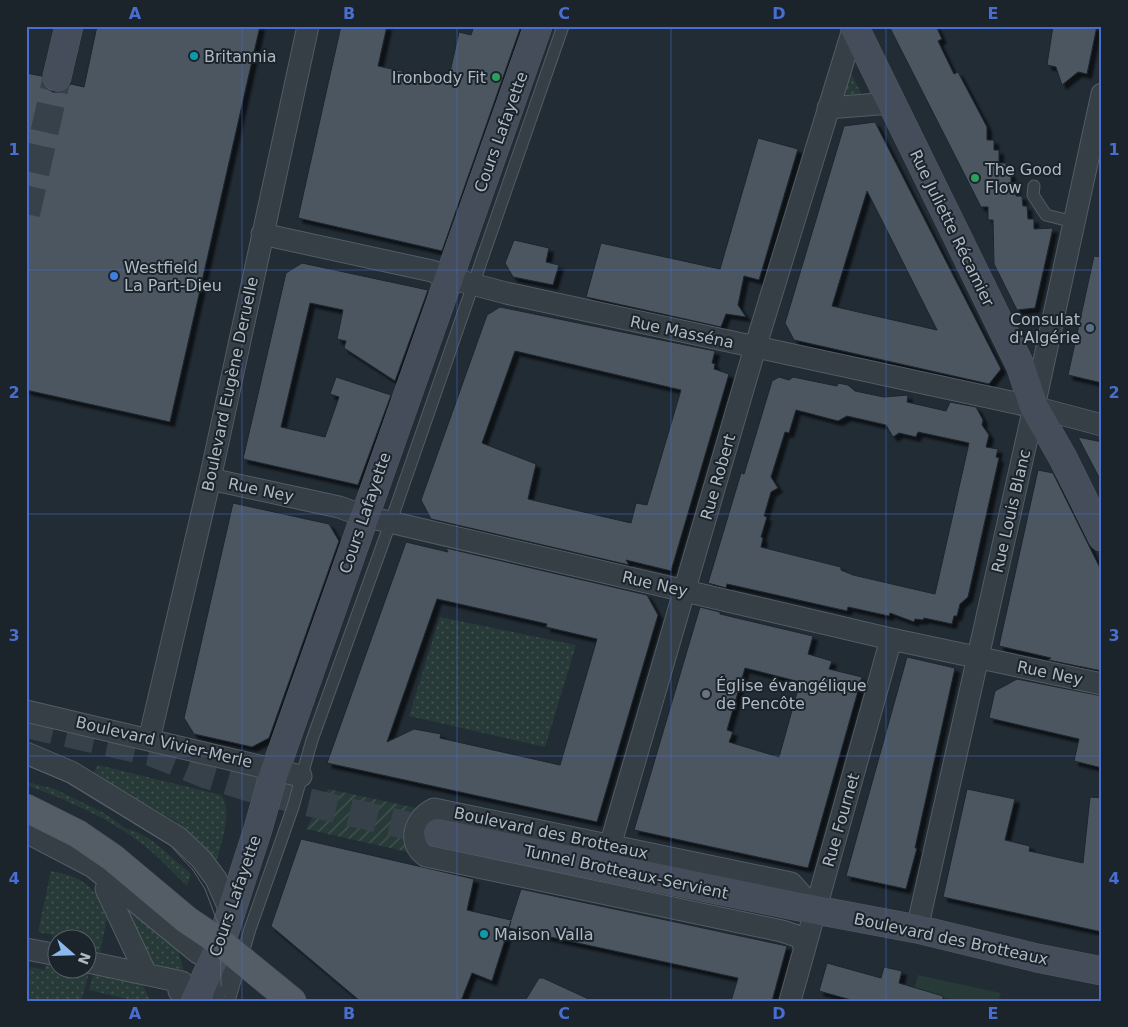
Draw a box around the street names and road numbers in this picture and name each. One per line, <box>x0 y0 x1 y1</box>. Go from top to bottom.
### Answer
street label: Cours Lafayette <box>470 69 532 195</box>
street label: Rue Juliette Récamier <box>906 147 998 310</box>
street label: Boulevard Eugène Deruelle <box>198 275 262 493</box>
street label: Rue Masséna <box>628 312 736 352</box>
street label: Rue Robert <box>697 432 739 522</box>
street label: Rue Louis Blanc <box>988 447 1034 575</box>
street label: Cours Lafayette <box>335 450 395 576</box>
street label: Rue Ney <box>226 474 296 506</box>
street label: Rue Ney <box>620 567 690 601</box>
street label: Rue Ney <box>1015 657 1085 689</box>
street label: Boulevard Vivier-Merle <box>74 712 254 772</box>
street label: Rue Fournet <box>819 771 863 869</box>
street label: Boulevard des Brotteaux <box>452 803 650 863</box>
street label: Cours Lafayette <box>205 833 265 959</box>
street label: Tunnel Brotteaux-Servient <box>521 841 730 903</box>
street label: Boulevard des Brotteaux <box>852 909 1050 969</box>

